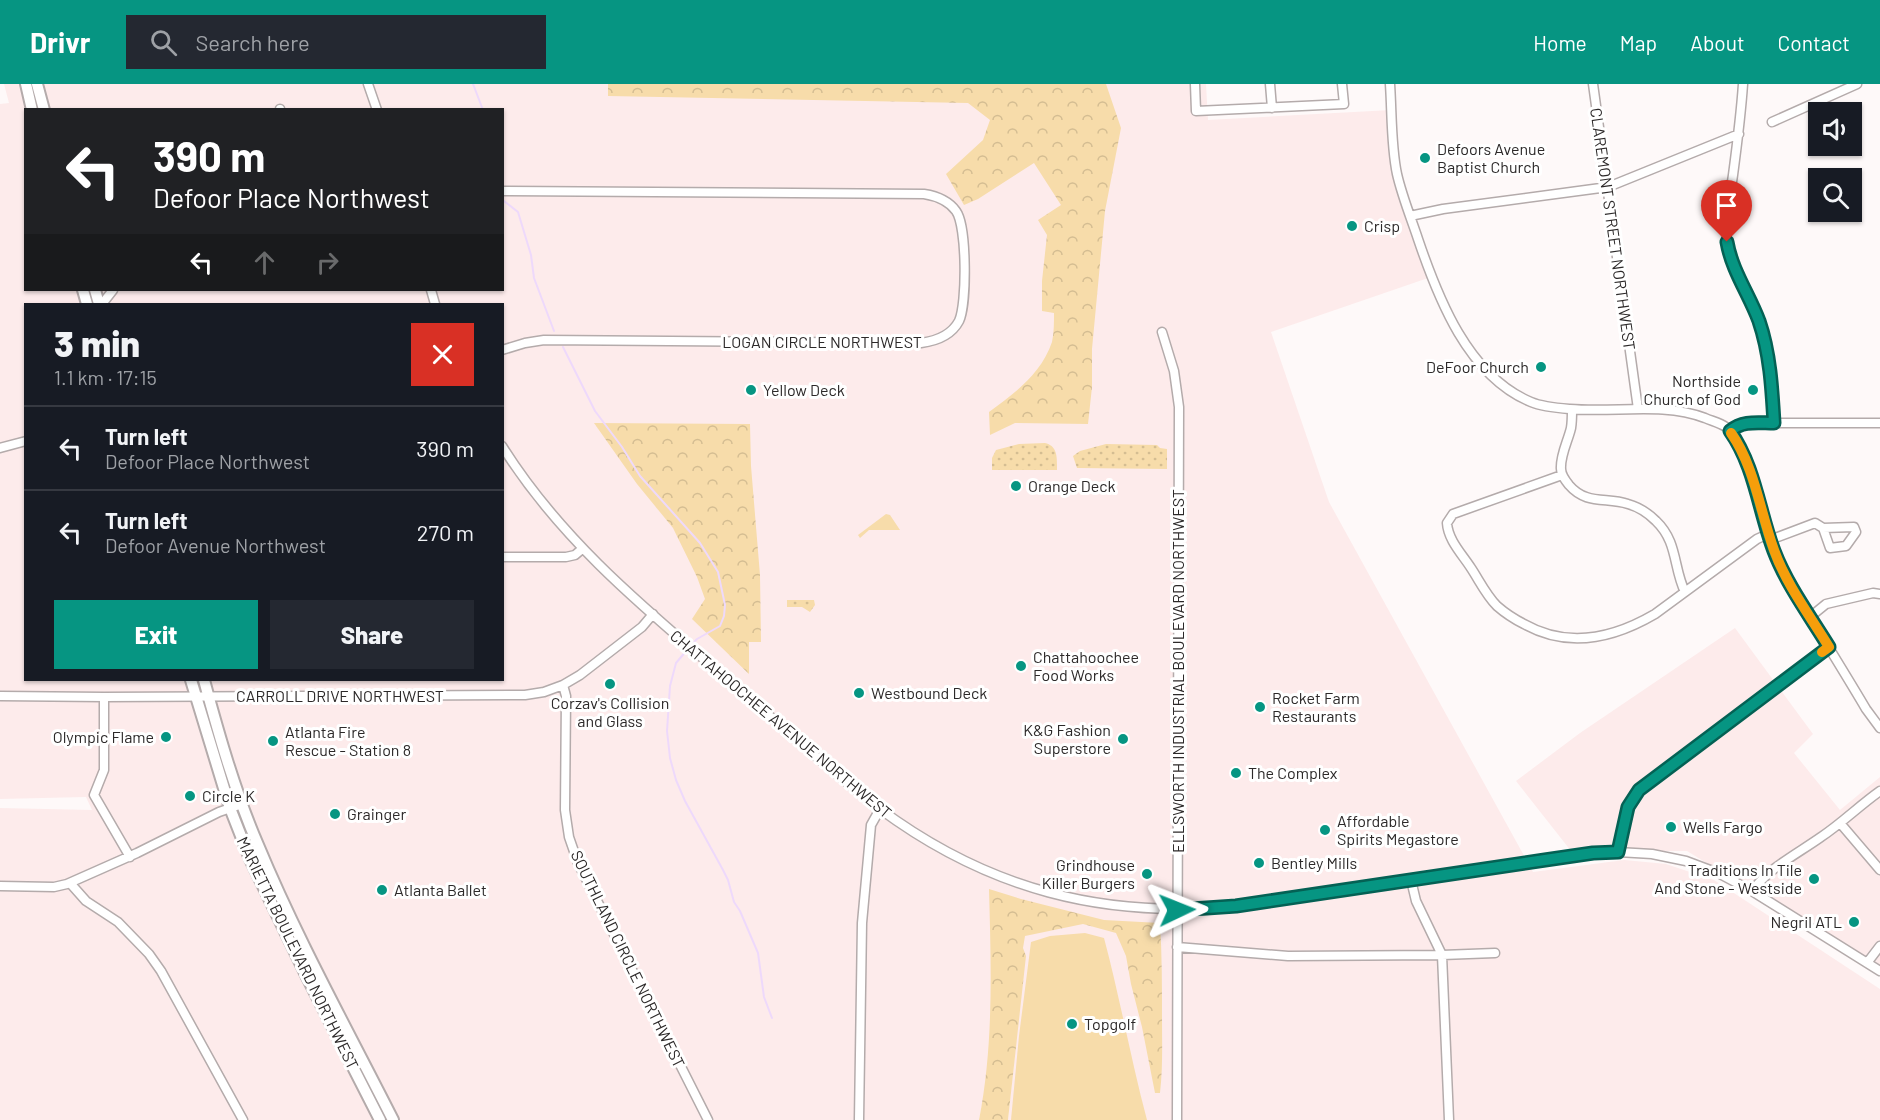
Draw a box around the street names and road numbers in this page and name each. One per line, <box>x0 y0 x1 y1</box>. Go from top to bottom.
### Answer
street label: CLAREMONT STREET NORTHWEST <box>1587 107 1640 351</box>
street label: LOGAN CIRCLE NORTHWEST <box>722 332 922 351</box>
street label: ELLSWORTH INDUSTRIAL BOULEVARD NORTHWEST <box>1168 489 1187 853</box>
street label: CHATTAHOOCHEE AVENUE NORTHWEST <box>667 625 896 822</box>
street label: CARROLL DRIVE NORTHWEST <box>236 686 444 705</box>
street label: MARIETTA BOULEVARD NORTHWEST <box>234 833 363 1072</box>
street label: SOUTHLAND CIRCLE NORTHWEST <box>567 847 689 1071</box>

